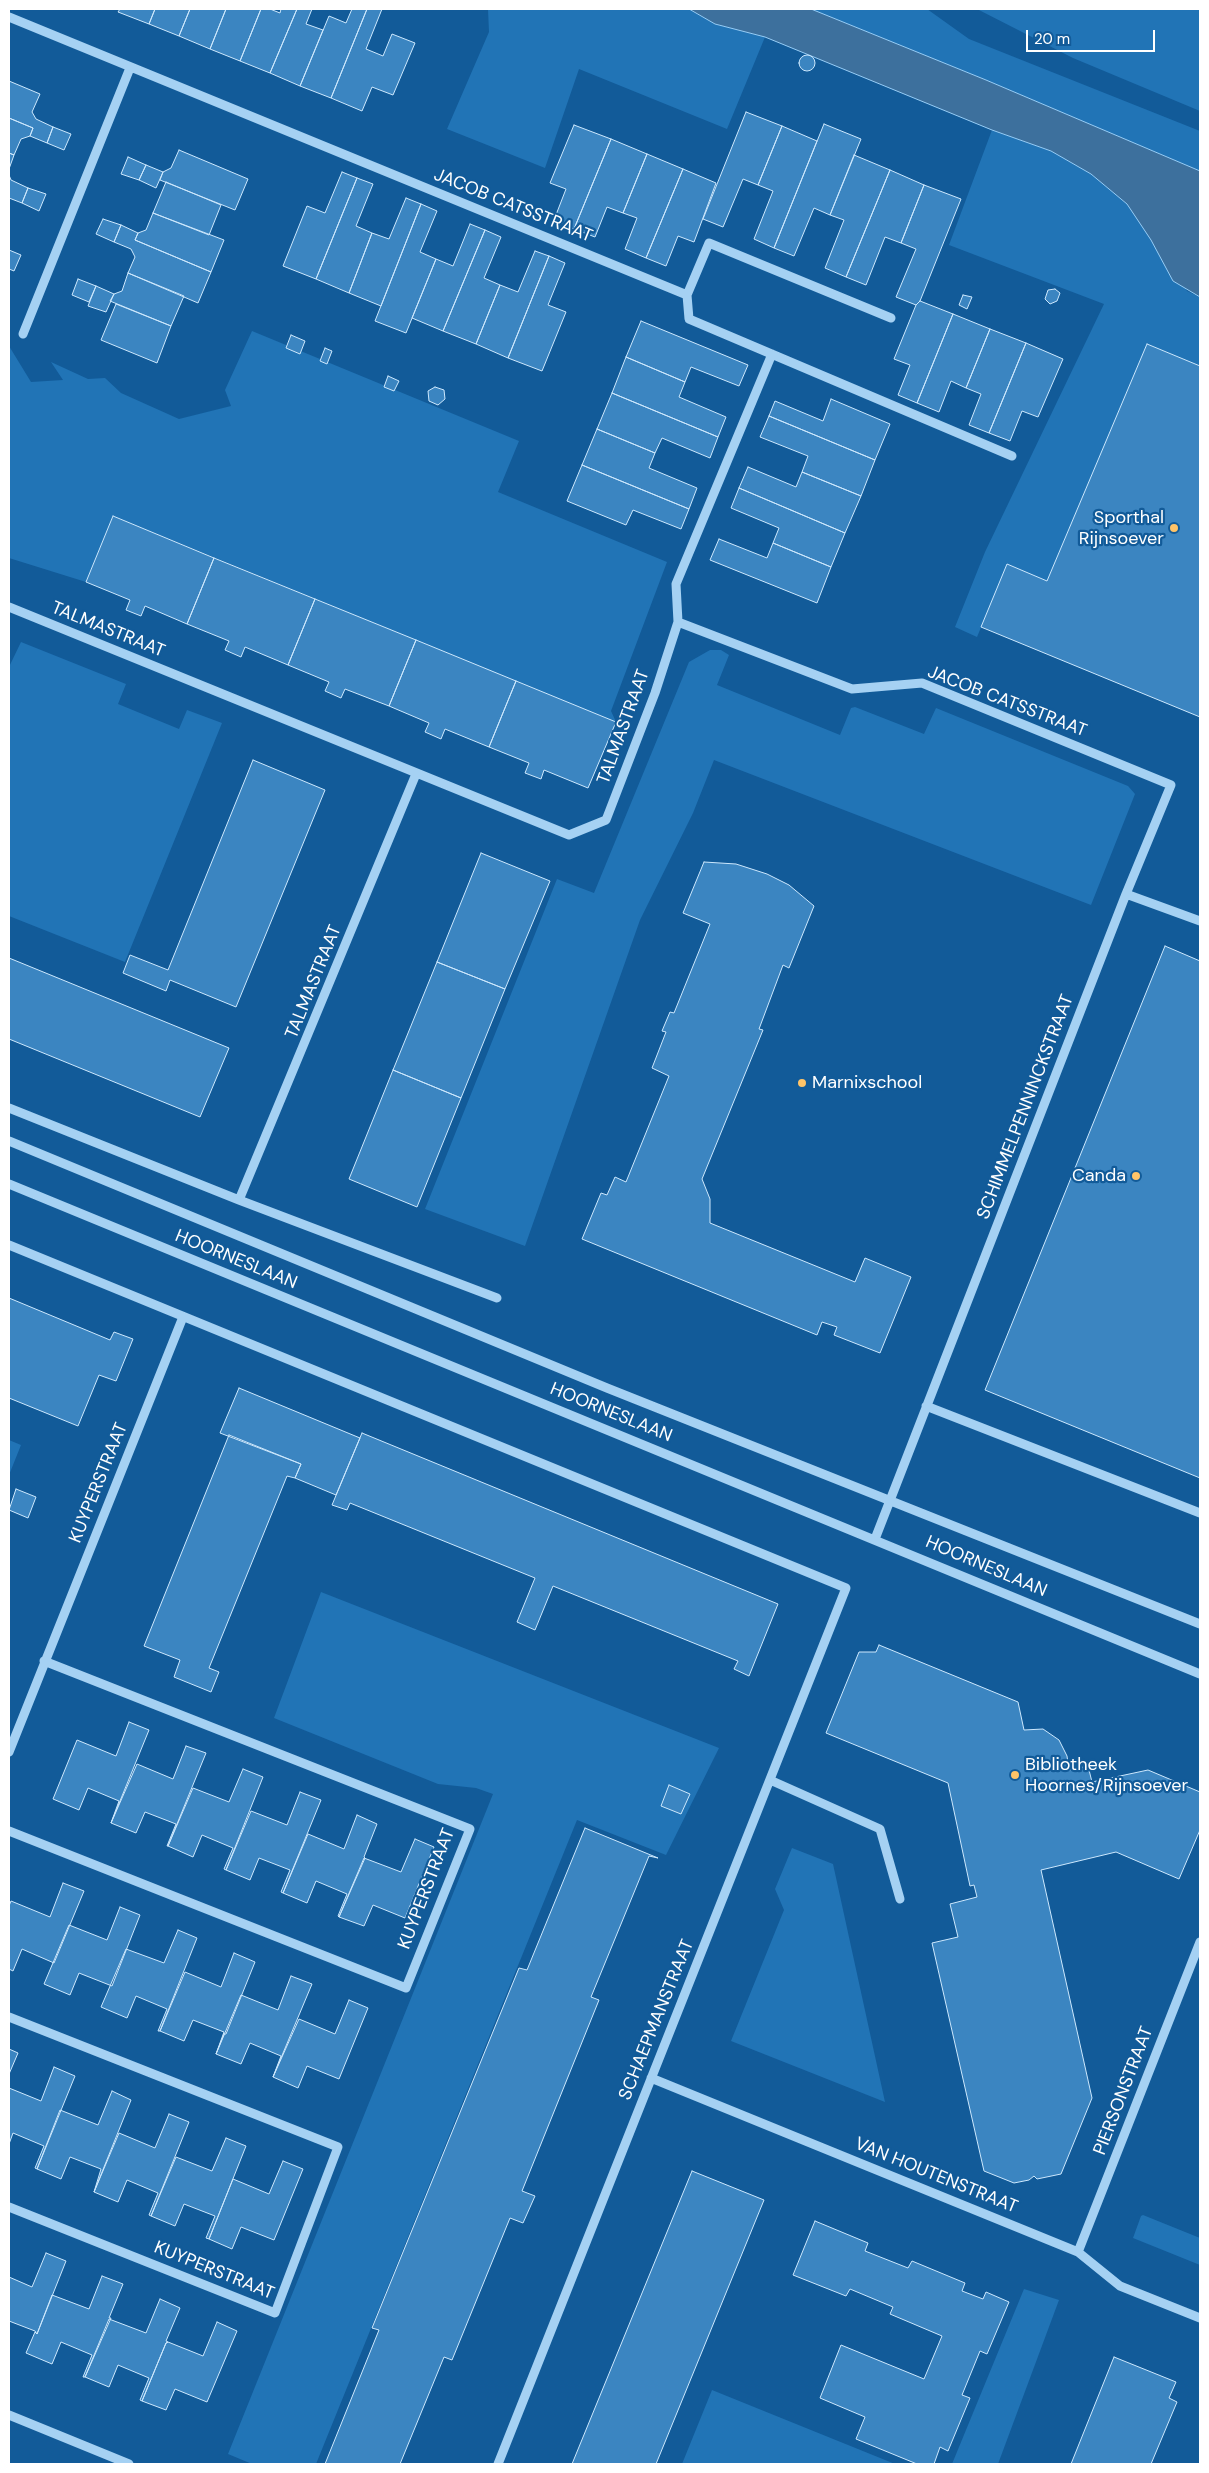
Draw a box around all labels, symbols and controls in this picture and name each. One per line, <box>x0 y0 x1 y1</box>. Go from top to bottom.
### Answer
scale bar <box>1029 20 1158 52</box>
text: 20 m <box>1034 29 1070 49</box>
street label: JACOB CATSSTRAAT <box>431 164 595 248</box>
place label: Sporthal Rijnsoever <box>1079 507 1164 550</box>
marker: Sporthal Rijnsoever <box>1168 522 1180 534</box>
street label: TALMASTRAAT <box>48 597 168 663</box>
street label: JACOB CATSSTRAAT <box>924 662 1090 742</box>
street label: TALMASTRAAT <box>593 667 655 787</box>
street label: TALMASTRAAT <box>281 922 347 1042</box>
street label: SCHIMMELPENNINCKSTRAAT <box>973 992 1079 1222</box>
place label: Marnixschool <box>812 1072 922 1094</box>
marker: Marnixschool <box>796 1077 808 1089</box>
place label: Canda <box>1072 1165 1126 1187</box>
marker: Canda <box>1130 1170 1142 1182</box>
street label: HOORNESLAAN <box>172 1226 300 1294</box>
street label: HOORNESLAAN <box>547 1379 675 1447</box>
street label: KUYPERSTRAAT <box>65 1420 133 1546</box>
street label: HOORNESLAAN <box>922 1532 1050 1602</box>
place label: Bibliotheek Hoornes/Rijnsoever <box>1025 1754 1188 1796</box>
marker: Bibliotheek Hoornes/Rijnsoever <box>1009 1769 1021 1781</box>
street label: KUYPERSTRAAT <box>394 1826 460 1952</box>
street label: SCHAEPMANSTRAAT <box>615 1937 699 2103</box>
street label: PIERSONSTRAAT <box>1090 2024 1158 2158</box>
street label: VAN HOUTENSTRAAT <box>851 2133 1021 2219</box>
street label: KUYPERSTRAAT <box>151 2237 277 2305</box>

